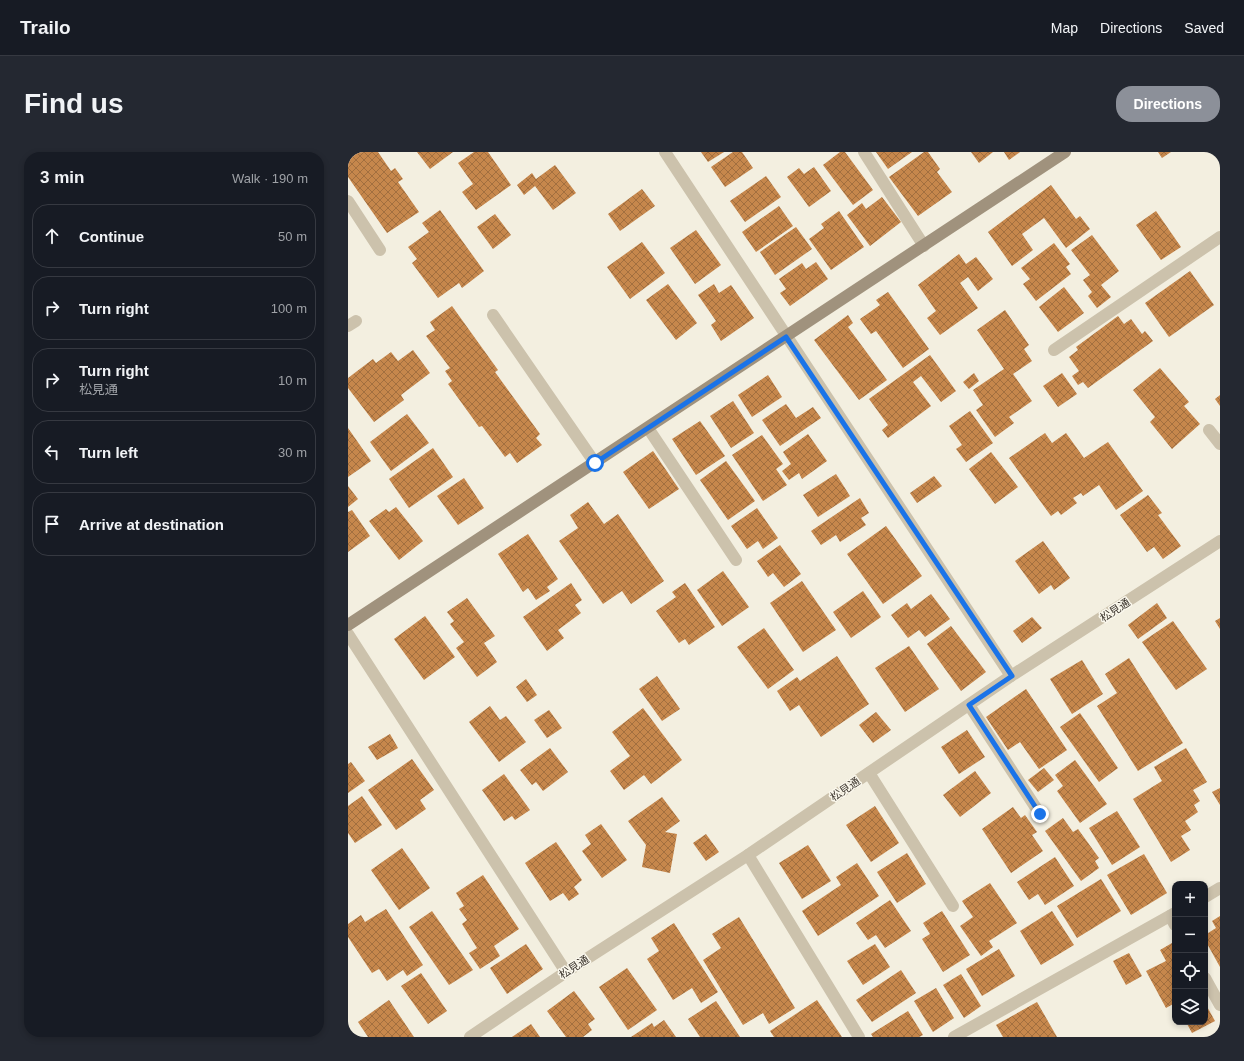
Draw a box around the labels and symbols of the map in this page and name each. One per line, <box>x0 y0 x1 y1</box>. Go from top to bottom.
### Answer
route start <box>586 454 604 472</box>
street label: 松見通 <box>1098 596 1132 624</box>
street label: 松見通 <box>828 775 862 803</box>
route end <box>1031 805 1049 823</box>
street label: 松見通 <box>557 953 591 981</box>

